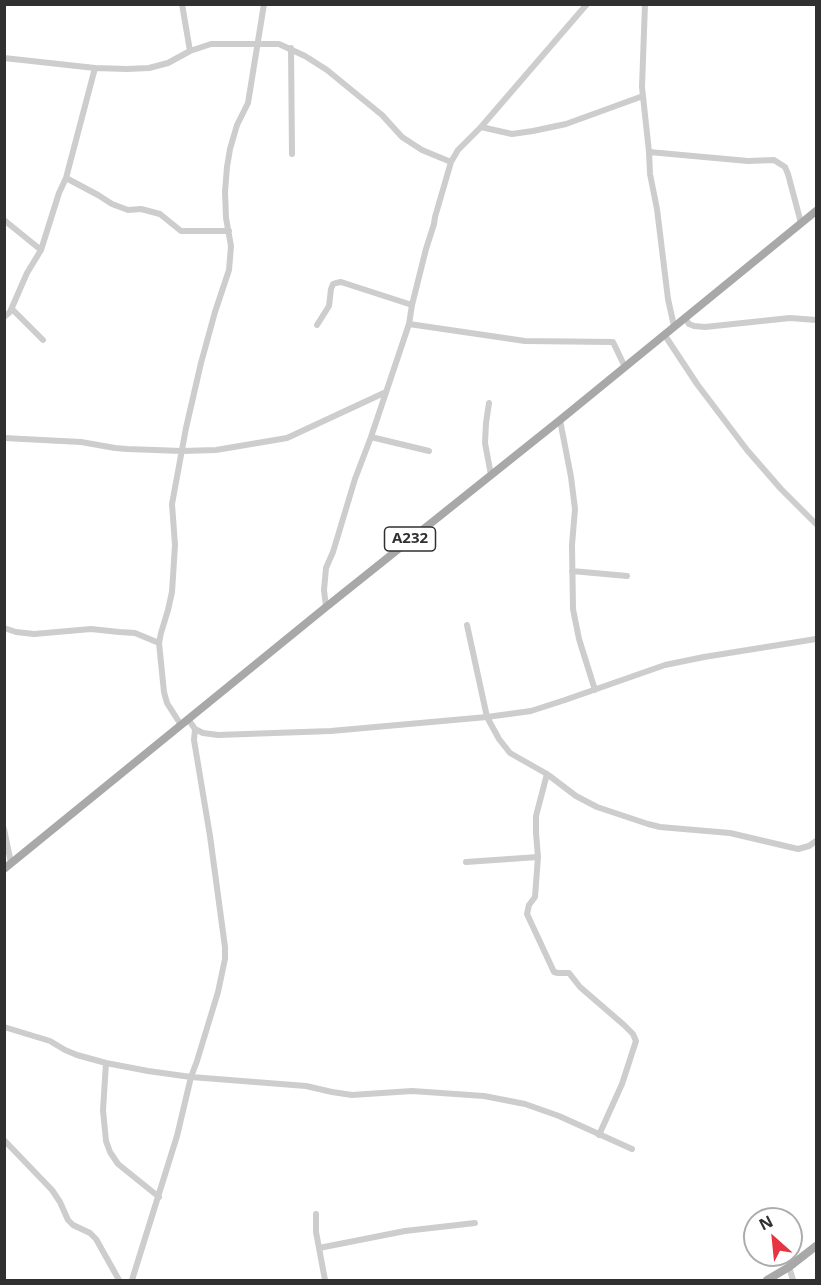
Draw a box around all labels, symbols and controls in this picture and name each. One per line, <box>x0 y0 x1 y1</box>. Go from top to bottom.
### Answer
road number: A232 <box>384 527 436 551</box>
north arrow <box>743 1207 803 1267</box>
text: N <box>755 1210 777 1236</box>

